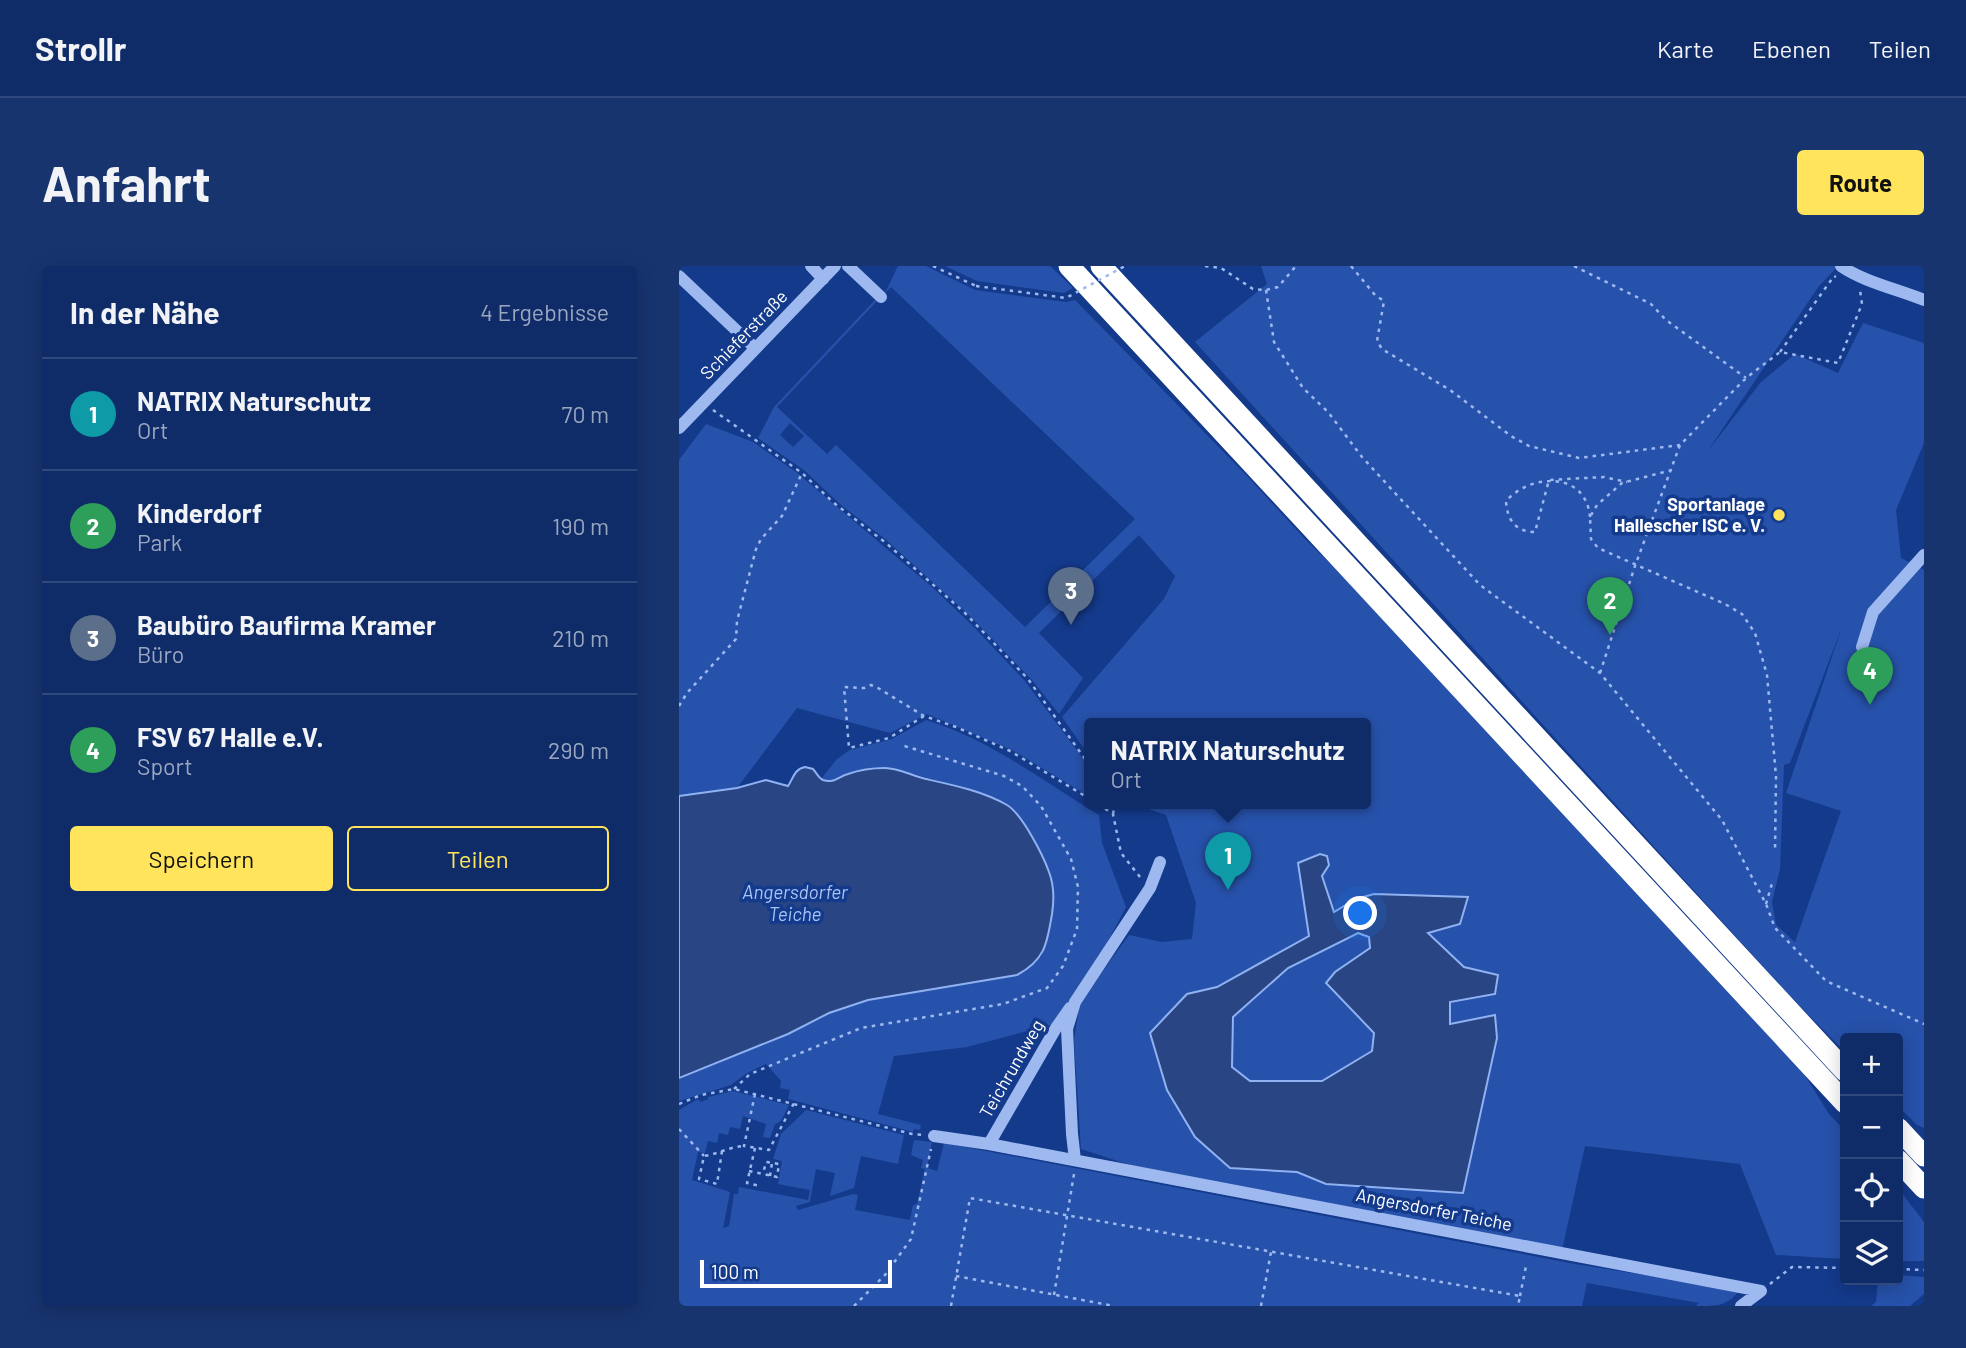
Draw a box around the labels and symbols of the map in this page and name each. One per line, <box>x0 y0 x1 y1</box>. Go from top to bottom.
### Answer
street label: Schieferstraße <box>695 285 791 384</box>
place label: Sportanlage Hallescher ISC e. V. <box>1614 493 1765 536</box>
marker: Sportanlage Hallescher ISC e. V. <box>1771 507 1787 523</box>
pin: 3 <box>1048 567 1094 625</box>
pin: 2 <box>1587 577 1633 635</box>
pin: 4 <box>1847 647 1893 705</box>
pin: 1 <box>1205 832 1251 890</box>
water label: Angersdorfer Teiche <box>742 880 849 925</box>
your location <box>1343 896 1377 930</box>
street label: Teichrundweg <box>974 1015 1048 1122</box>
street label: Angersdorfer Teiche <box>1354 1183 1514 1235</box>
scale bar <box>700 1257 893 1289</box>

